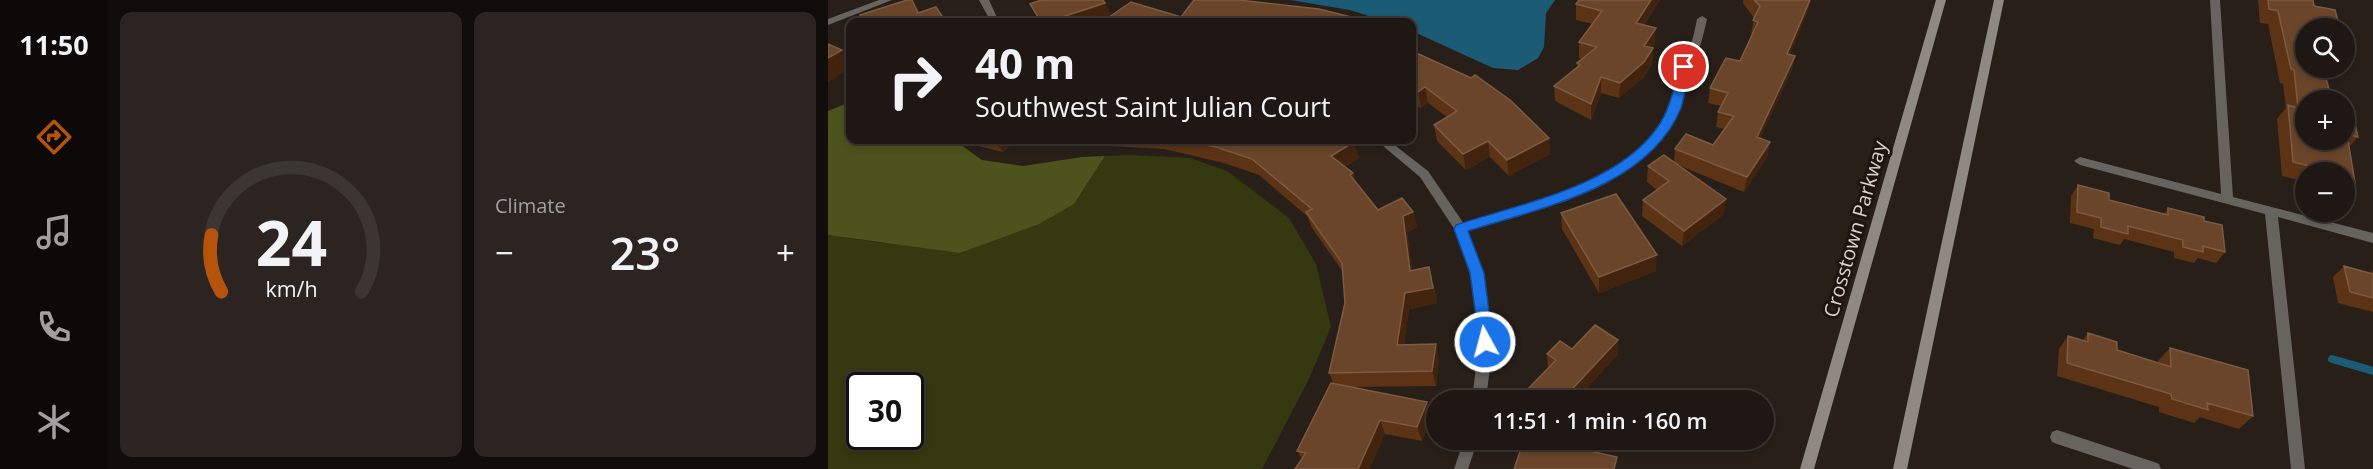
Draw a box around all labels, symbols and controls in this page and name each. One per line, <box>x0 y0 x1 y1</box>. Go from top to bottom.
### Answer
map controls <box>2295 18 2355 222</box>
button: search <box>2295 18 2355 78</box>
text: 11:50 <box>19 26 89 63</box>
text: 40 m <box>975 34 1075 91</box>
pin <box>1658 41 1709 92</box>
icon: right <box>876 42 954 120</box>
icon: arrive <box>1667 50 1700 83</box>
text: Southwest Saint Julian Court <box>975 88 1331 125</box>
button: + <box>2295 90 2355 150</box>
icon: directions <box>33 116 75 158</box>
street label: Crosstown Parkway <box>1817 137 1893 320</box>
button: − <box>2295 162 2355 222</box>
text: Climate <box>495 192 566 219</box>
text: 24 <box>255 199 327 284</box>
icon: music <box>33 211 75 253</box>
text: 23° <box>610 222 680 283</box>
text: − <box>495 230 514 275</box>
text: + <box>776 230 795 275</box>
text: km/h <box>265 274 317 303</box>
icon: phone <box>33 306 75 348</box>
position arrow <box>1453 310 1517 374</box>
speed limit sign: 30 <box>846 372 924 450</box>
icon: climate <box>33 401 75 443</box>
text: 11:51 · 1 min · 160 m <box>1492 405 1708 435</box>

